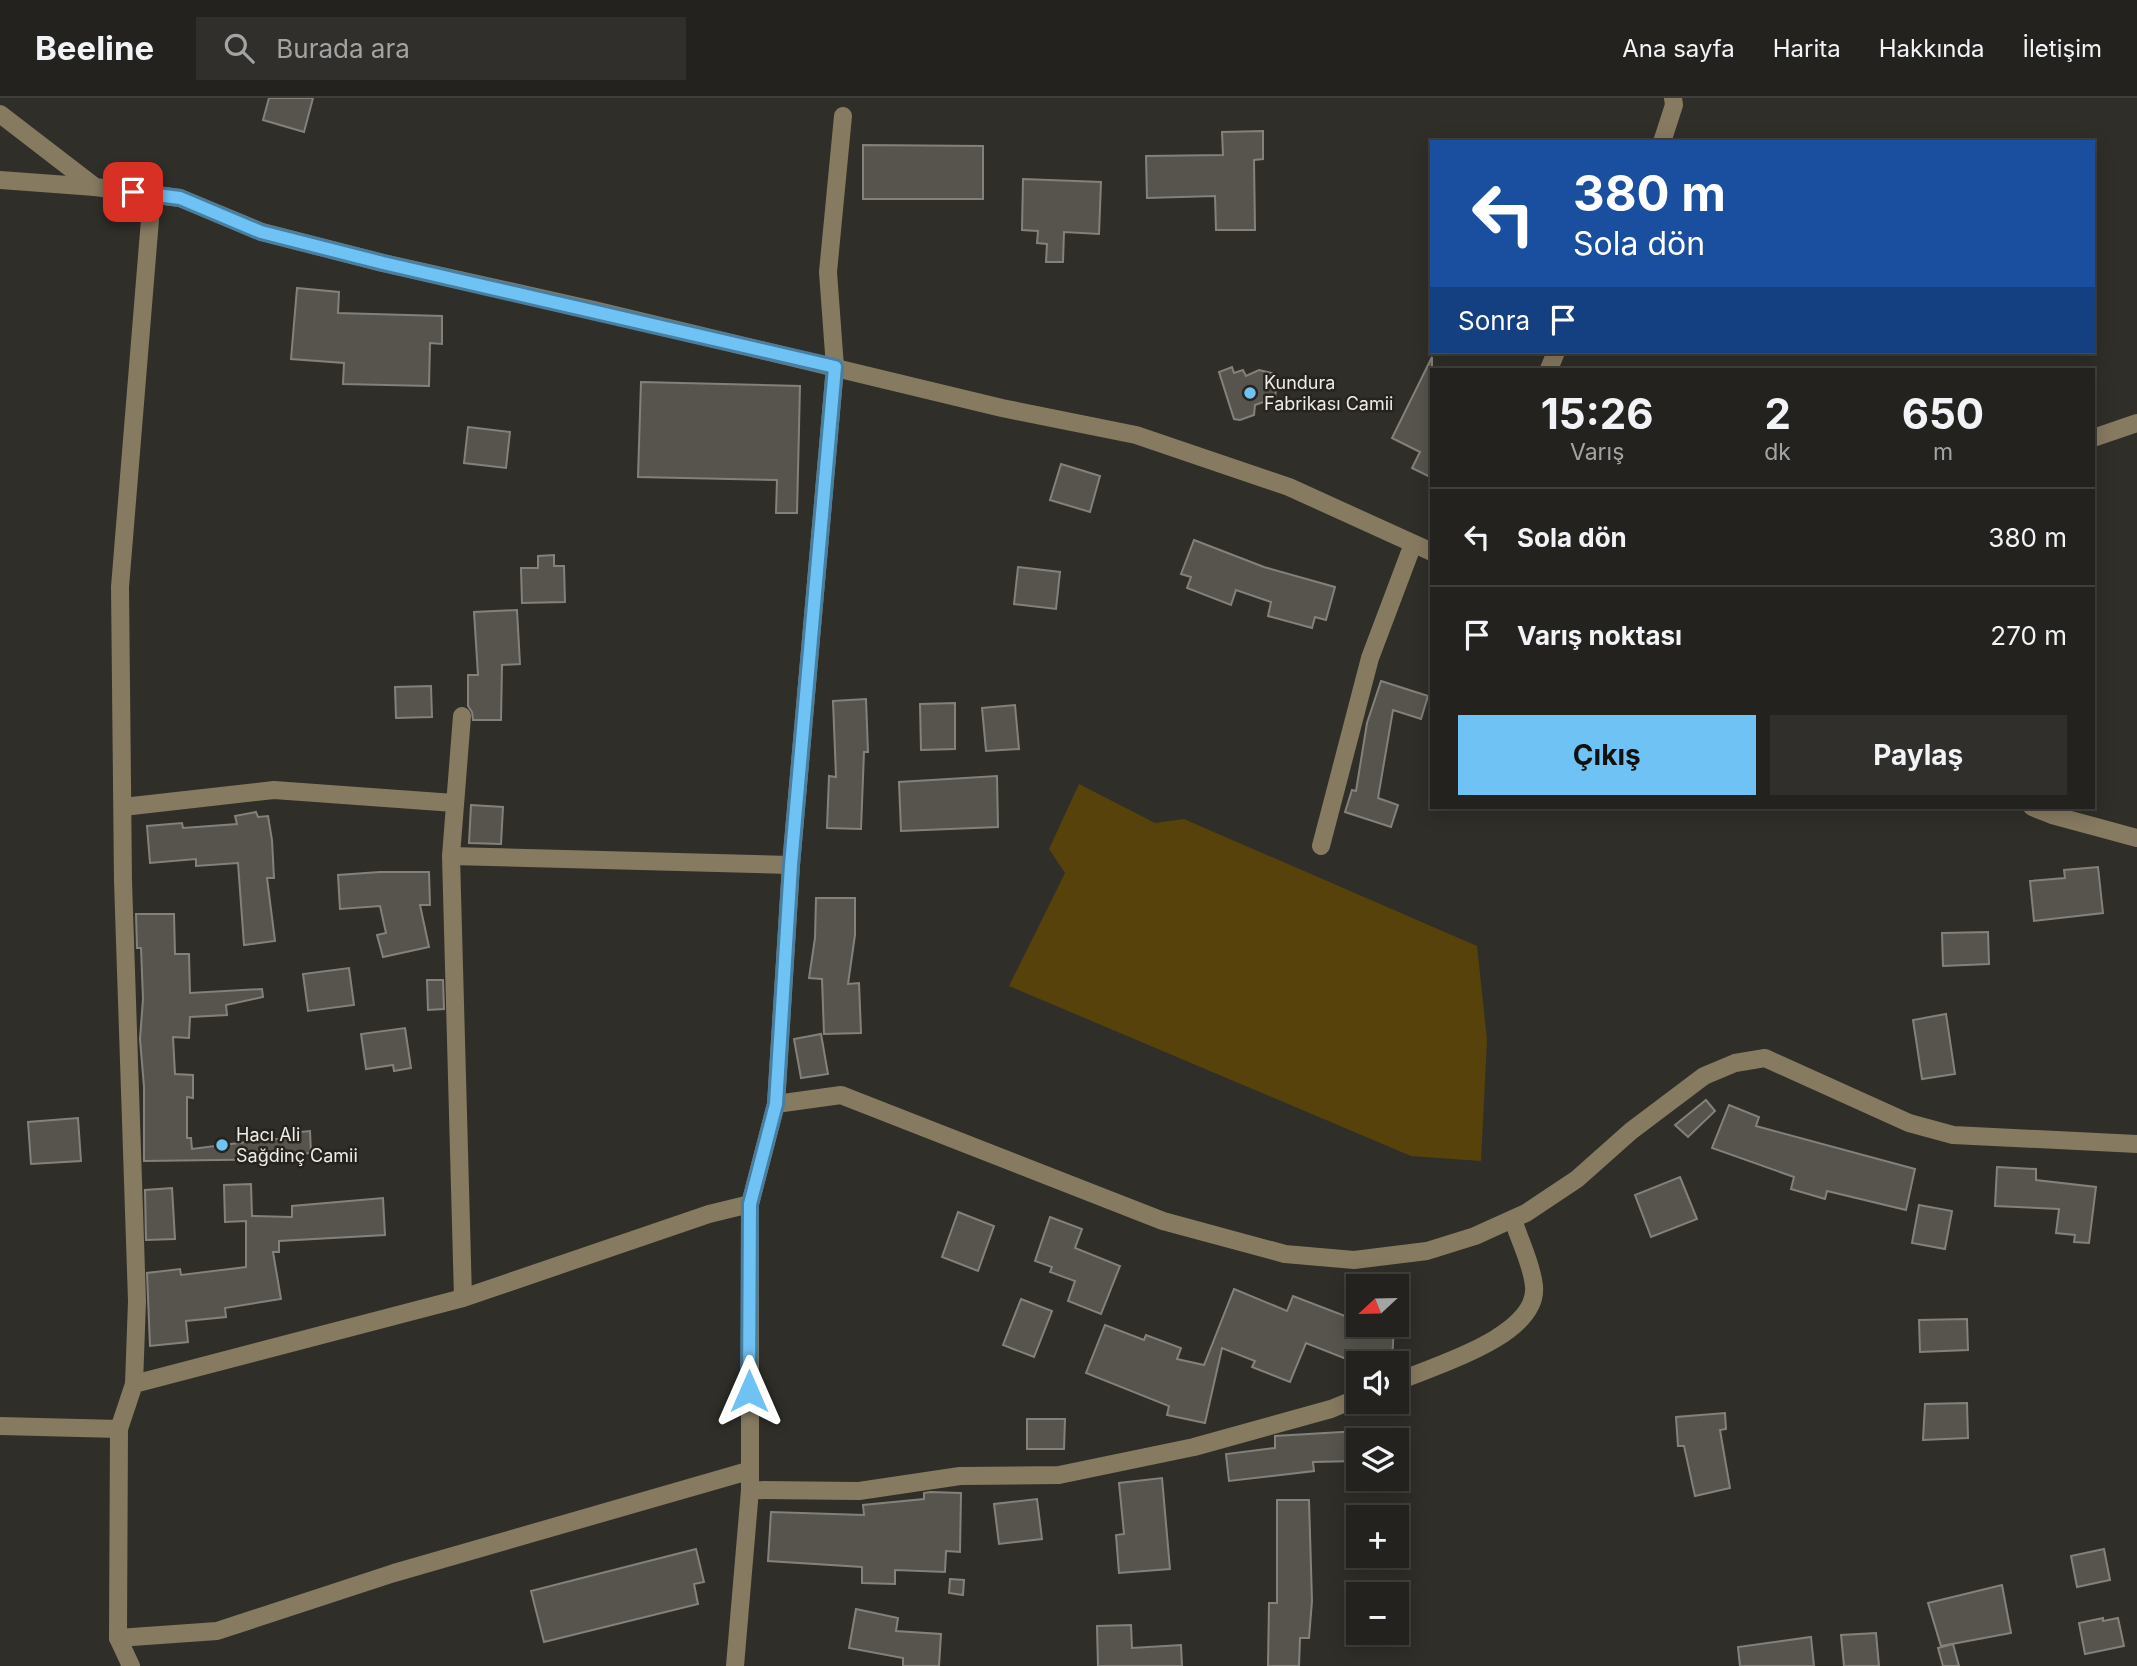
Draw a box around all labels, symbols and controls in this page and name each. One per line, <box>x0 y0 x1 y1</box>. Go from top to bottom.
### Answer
search box <box>196 17 686 80</box>
text: Beeline <box>35 28 154 68</box>
icon: search <box>220 29 258 67</box>
text: Burada ara <box>276 33 410 64</box>
text: Ana sayfa <box>1622 34 1735 63</box>
text: Harita <box>1773 34 1841 63</box>
text: Hakkında <box>1879 34 1985 63</box>
text: İletişim <box>2023 34 2102 63</box>
pin <box>103 162 163 222</box>
text: 380 m <box>1573 164 1726 223</box>
icon: left <box>1458 168 1549 259</box>
icon: arrive <box>114 173 152 211</box>
text: Sola dön <box>1573 224 1705 263</box>
icon: arrive <box>1544 301 1582 339</box>
text: Sonra <box>1458 305 1530 336</box>
place label: Kundura Fabrikası Camii <box>1264 372 1393 414</box>
marker: Kundura Fabrikası Camii <box>1242 385 1258 401</box>
text: 15:26 <box>1541 388 1653 439</box>
text: 2 <box>1764 388 1791 439</box>
text: 650 <box>1902 388 1984 439</box>
text: Varış <box>1570 438 1624 466</box>
text: dk <box>1764 438 1791 466</box>
text: m <box>1933 438 1953 466</box>
icon: left <box>1458 518 1496 556</box>
text: Sola dön <box>1517 522 1627 553</box>
text: 380 m <box>1988 522 2067 553</box>
icon: arrive <box>1458 616 1496 654</box>
text: Varış noktası <box>1517 620 1682 651</box>
text: 270 m <box>1990 620 2067 651</box>
button: Çıkış <box>1458 715 1756 795</box>
button: Paylaş <box>1770 715 2067 795</box>
place label: Hacı Ali Sağdinç Camii <box>236 1124 358 1166</box>
marker: Hacı Ali Sağdinç Camii <box>214 1137 230 1153</box>
north arrow <box>1346 1274 1409 1337</box>
map controls <box>1346 1274 1409 1645</box>
button: sound <box>1346 1351 1409 1414</box>
position arrow <box>712 1354 786 1428</box>
button: layers <box>1346 1428 1409 1491</box>
button: + <box>1346 1505 1409 1568</box>
button: − <box>1346 1582 1409 1645</box>

